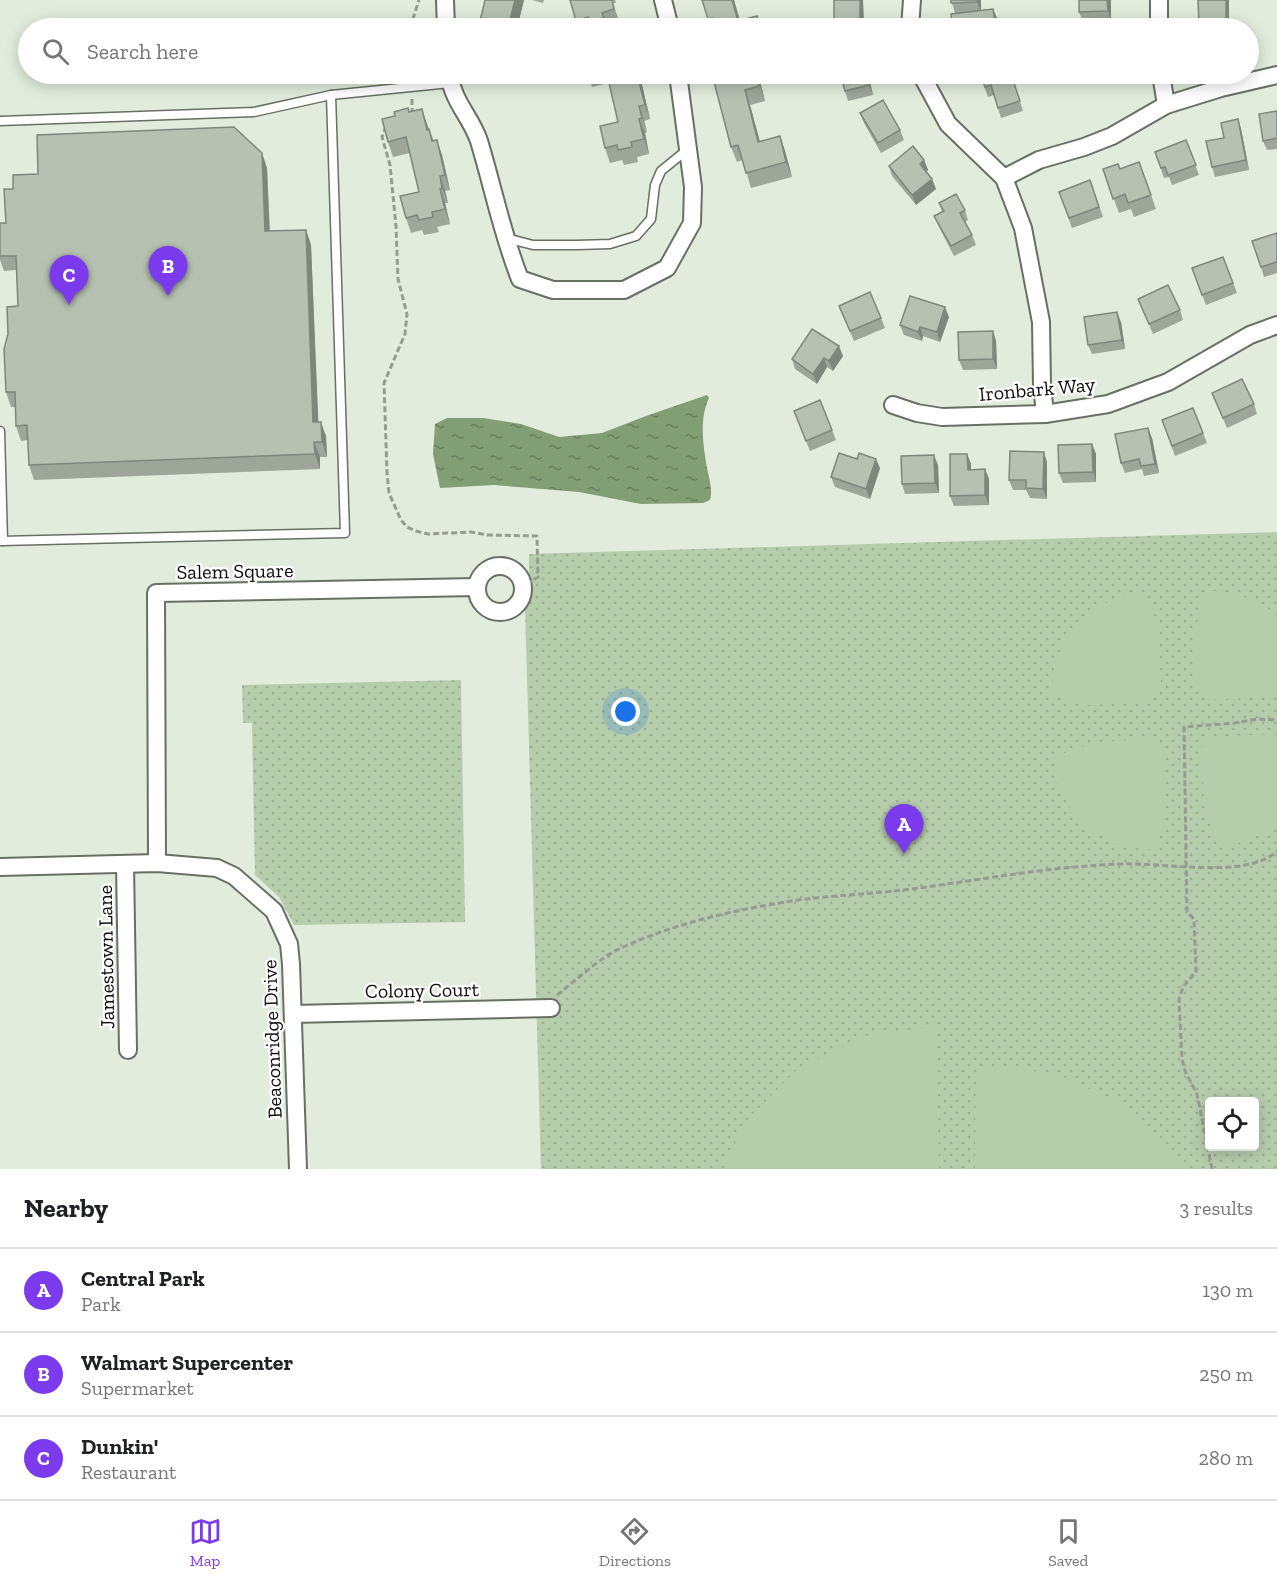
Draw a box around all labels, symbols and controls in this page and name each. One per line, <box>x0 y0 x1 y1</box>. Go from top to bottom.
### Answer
search box <box>18 18 1259 84</box>
icon: search <box>39 35 72 68</box>
text: Search here <box>87 38 198 65</box>
pin: B <box>148 246 188 296</box>
pin: C <box>50 256 88 305</box>
street label: Ironbark Way <box>978 372 1097 406</box>
street label: Salem Square <box>176 558 294 584</box>
your location <box>611 697 640 726</box>
pin: A <box>884 804 924 854</box>
street label: Jamestown Lane <box>93 885 119 1029</box>
street label: Beaconridge Drive <box>257 959 287 1119</box>
street label: Colony Court <box>365 977 480 1003</box>
map controls <box>1205 1097 1259 1151</box>
button: locate <box>1205 1097 1259 1151</box>
text: Nearby <box>24 1192 108 1224</box>
text: 3 results <box>1179 1196 1253 1220</box>
text: Central Park <box>81 1265 205 1292</box>
text: A <box>37 1278 50 1302</box>
text: 130 m <box>1202 1278 1253 1302</box>
text: Park <box>81 1292 121 1316</box>
text: Walmart Supercenter <box>81 1349 293 1376</box>
text: B <box>37 1362 50 1386</box>
text: 250 m <box>1199 1362 1253 1386</box>
text: Supermarket <box>81 1376 194 1400</box>
text: Dunkin' <box>81 1433 158 1460</box>
text: C <box>37 1446 50 1470</box>
text: 280 m <box>1199 1446 1253 1470</box>
text: Restaurant <box>81 1460 177 1484</box>
tab: Map <box>189 1515 222 1570</box>
tab: Directions <box>599 1515 671 1570</box>
tab: Saved <box>1048 1515 1088 1570</box>

